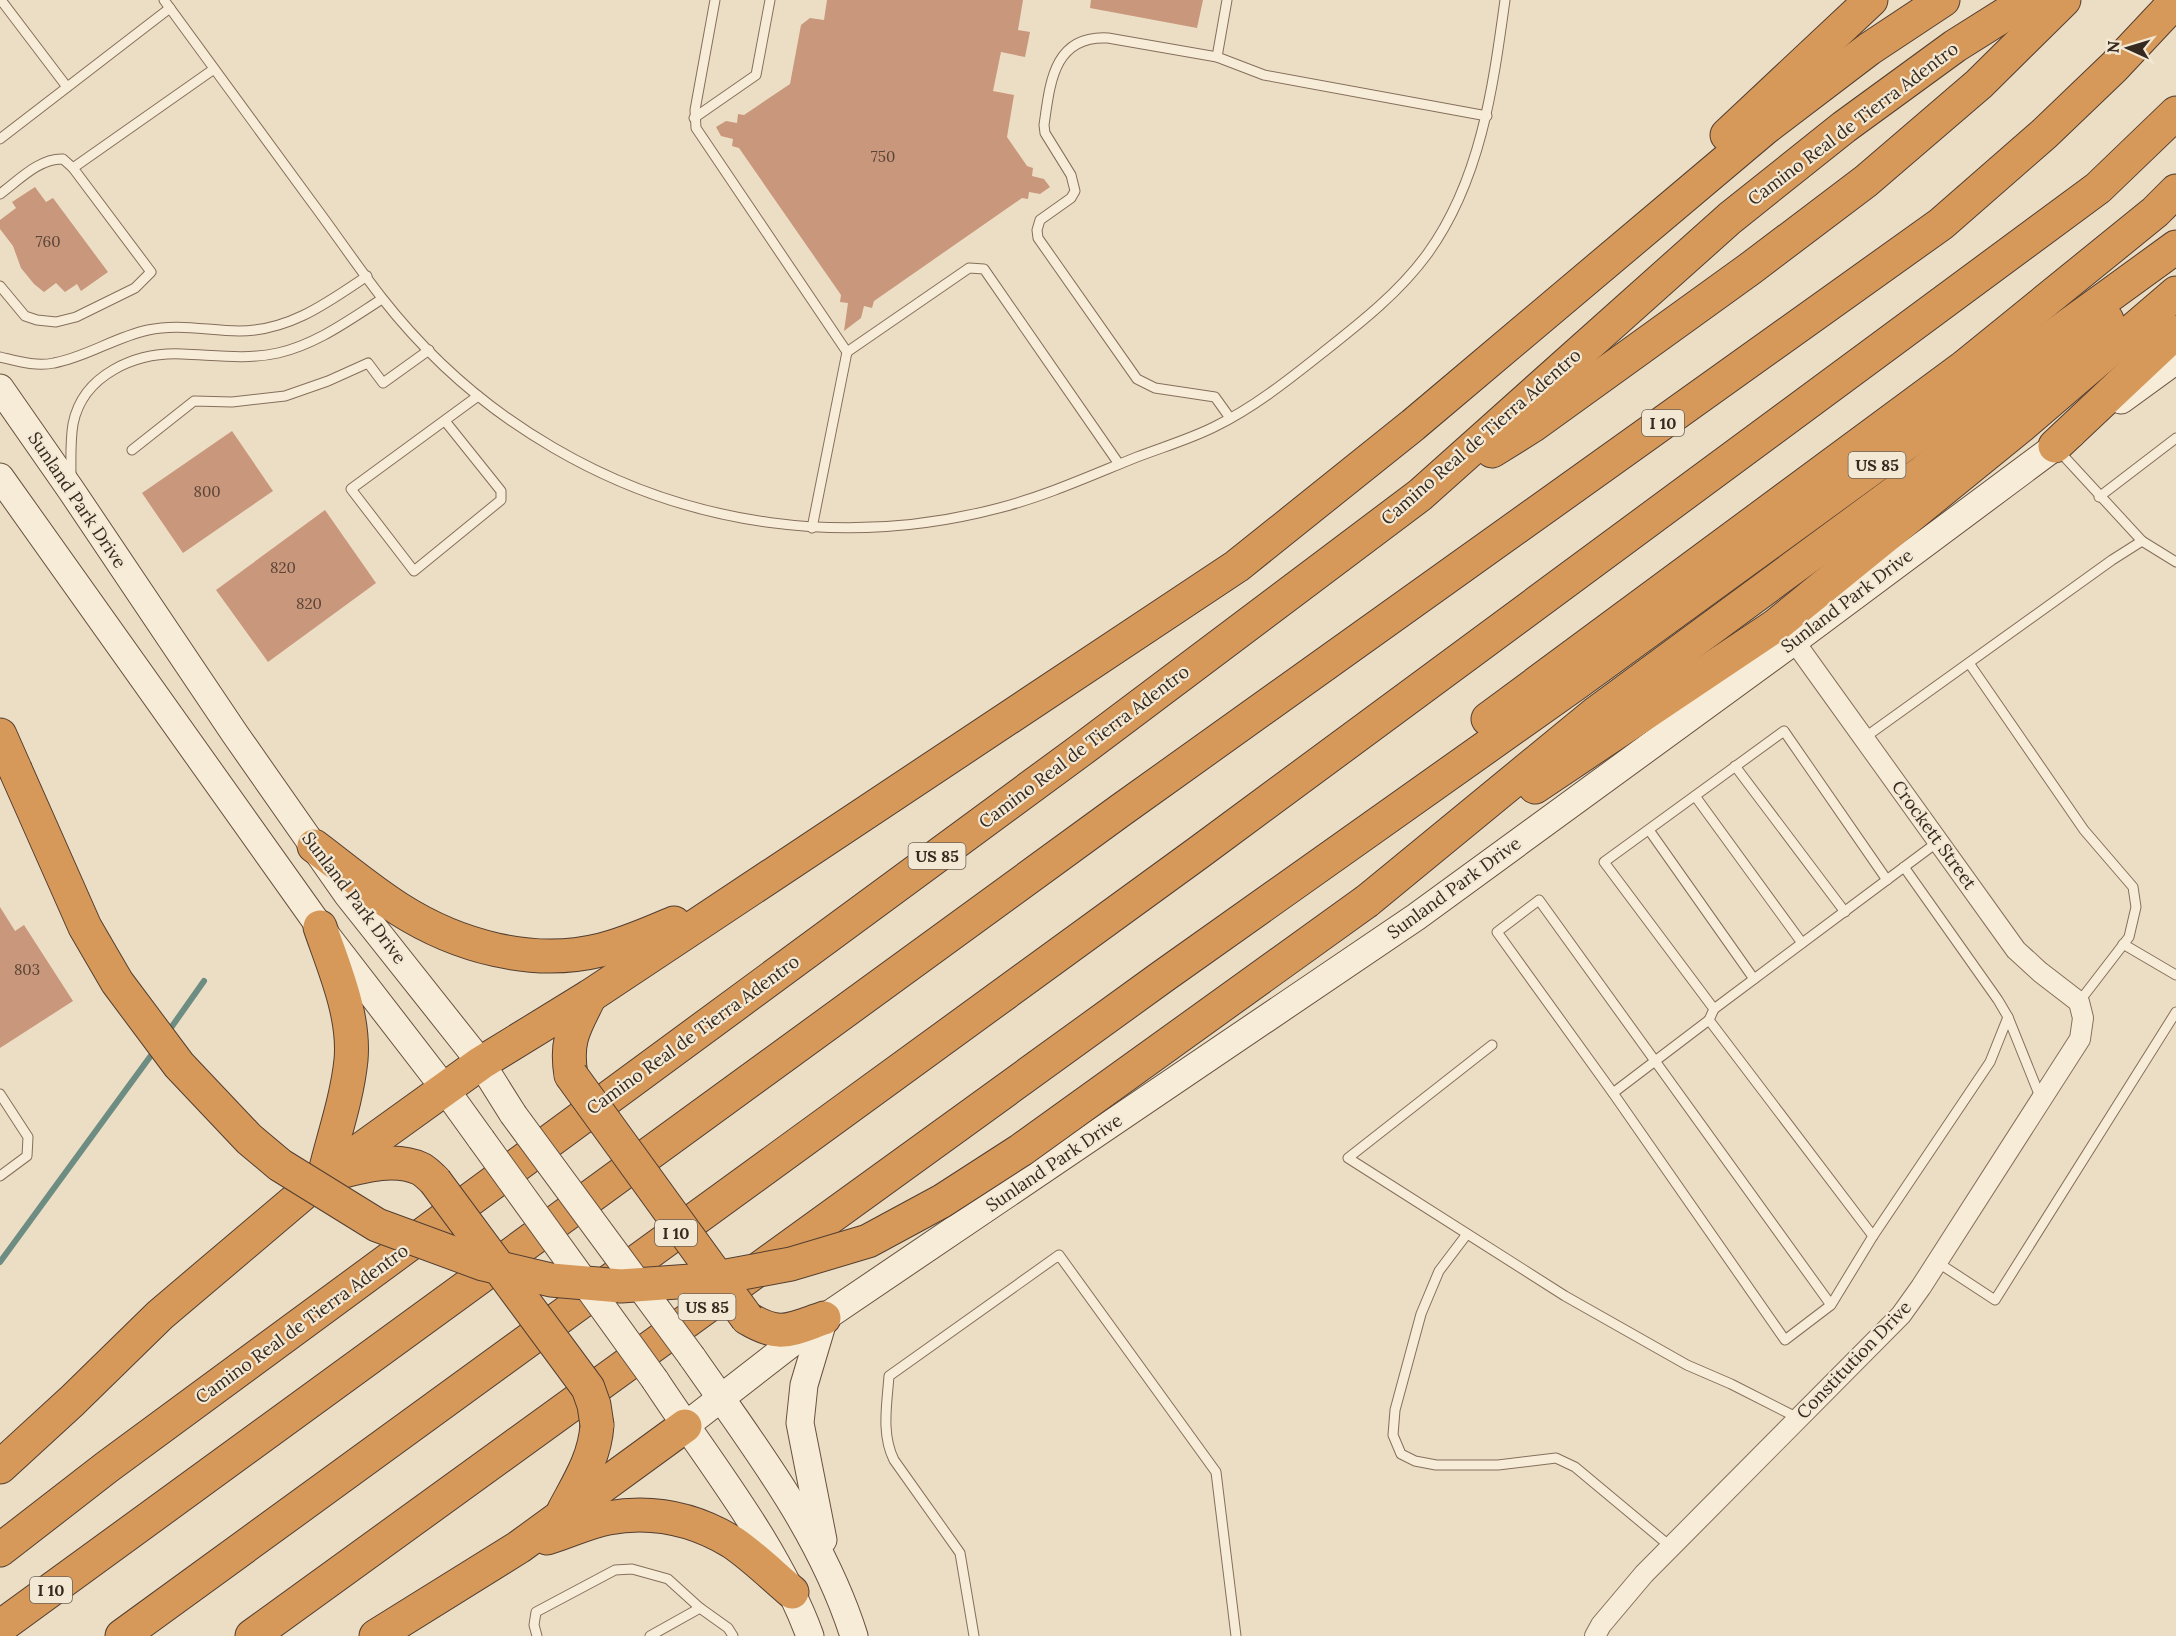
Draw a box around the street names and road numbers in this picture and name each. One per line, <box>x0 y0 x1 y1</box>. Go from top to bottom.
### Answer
street label: Camino Real de Tierra Adentro <box>1743 37 1963 210</box>
street label: Camino Real de Tierra Adentro <box>1376 343 1586 530</box>
road number: I 10 <box>1642 410 1684 436</box>
street label: Sunland Park Drive <box>23 427 132 573</box>
road number: US 85 <box>1848 452 1906 478</box>
street label: Sunland Park Drive <box>1776 543 1918 658</box>
street label: Camino Real de Tierra Adentro <box>974 660 1194 833</box>
street label: Crockett Street <box>1887 776 1982 894</box>
street label: Sunland Park Drive <box>297 827 412 969</box>
street label: Sunland Park Drive <box>1382 831 1525 944</box>
road number: US 85 <box>908 843 966 869</box>
street label: Camino Real de Tierra Adentro <box>582 950 804 1120</box>
street label: Sunland Park Drive <box>981 1108 1127 1217</box>
road number: I 10 <box>655 1220 697 1246</box>
street label: Camino Real de Tierra Adentro <box>191 1239 413 1409</box>
road number: US 85 <box>678 1294 736 1320</box>
street label: Constitution Drive <box>1791 1296 1916 1424</box>
road number: I 10 <box>30 1577 72 1603</box>

